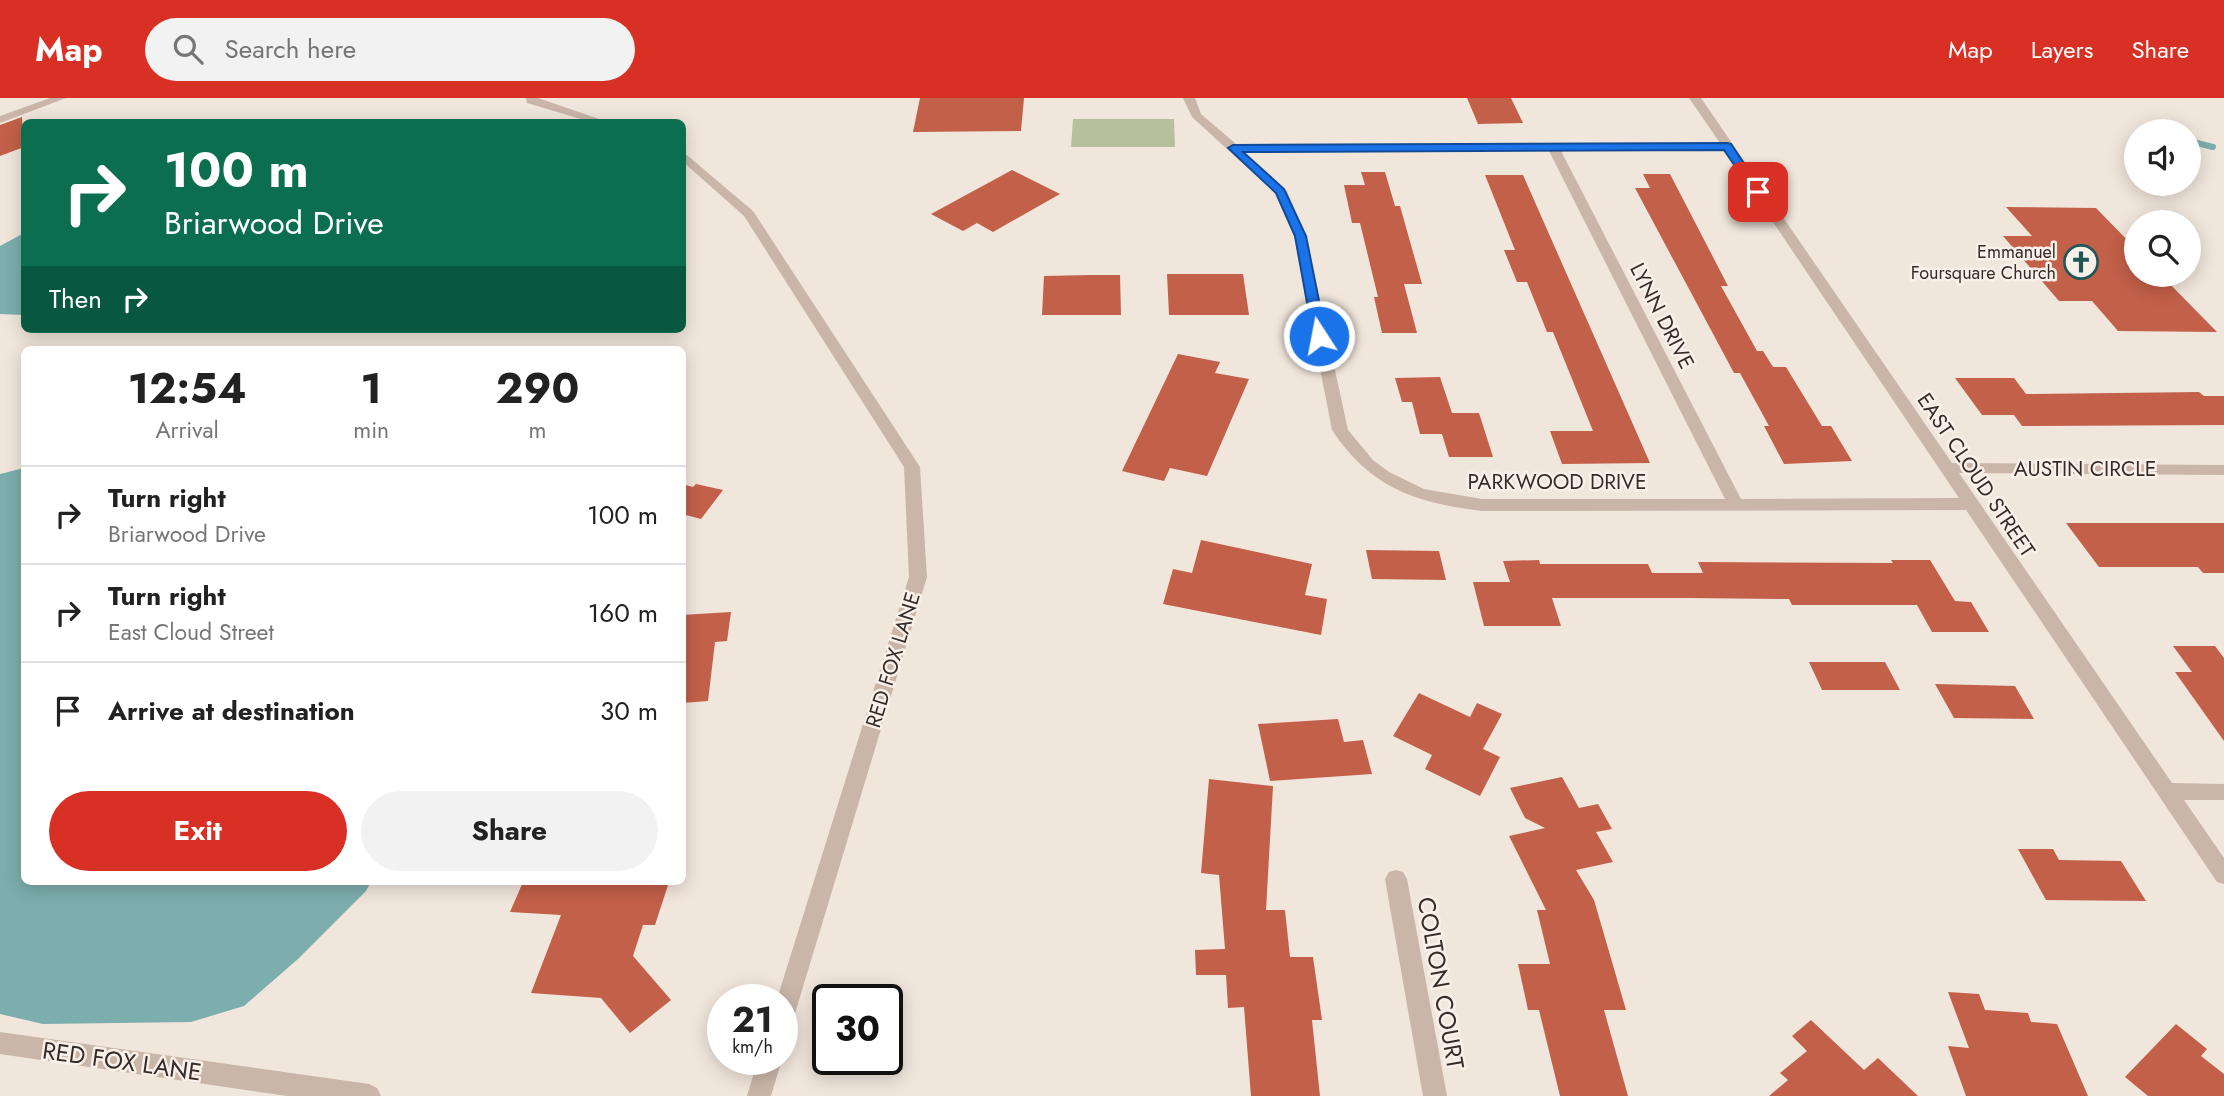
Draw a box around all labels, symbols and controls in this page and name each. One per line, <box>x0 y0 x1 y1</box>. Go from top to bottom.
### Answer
search box <box>145 18 635 81</box>
text: Map <box>35 26 103 73</box>
icon: search <box>169 30 207 68</box>
text: Search here <box>225 30 356 68</box>
text: Map <box>1948 32 1993 67</box>
text: Layers <box>2031 32 2093 67</box>
text: Share <box>2131 32 2189 67</box>
map controls <box>2124 119 2201 287</box>
button: sound <box>2124 119 2201 196</box>
text: 100 m <box>164 135 309 205</box>
icon: right <box>49 147 140 238</box>
pin <box>1728 162 1788 222</box>
icon: arrive <box>1739 173 1777 211</box>
text: Briarwood Drive <box>164 200 384 246</box>
button: search <box>2124 210 2201 287</box>
place label: Emmanuel Foursquare Church <box>1911 239 2056 286</box>
church icon: Emmanuel Foursquare Church <box>2062 243 2100 281</box>
street label: LYNN DRIVE <box>1622 258 1702 374</box>
text: Then <box>49 280 102 318</box>
icon: right <box>116 280 154 318</box>
position arrow <box>1282 299 1356 373</box>
text: 12:54 <box>128 358 247 419</box>
text: 1 <box>360 358 382 419</box>
text: 290 <box>496 358 579 419</box>
street label: EAST CLOUD STREET <box>1910 387 2042 563</box>
text: Arrival <box>155 413 219 447</box>
text: min <box>353 413 389 447</box>
text: m <box>529 413 547 447</box>
street label: AUSTIN CIRCLE <box>2014 454 2156 484</box>
street label: PARKWOOD DRIVE <box>1468 467 1646 497</box>
text: Turn right <box>108 479 226 517</box>
icon: right <box>49 496 87 534</box>
text: 100 m <box>587 496 658 534</box>
text: Briarwood Drive <box>108 517 266 551</box>
text: Turn right <box>108 577 226 615</box>
street label: RED FOX LANE <box>858 589 928 731</box>
icon: right <box>49 594 87 632</box>
text: 160 m <box>588 594 658 632</box>
text: East Cloud Street <box>108 615 274 649</box>
icon: arrive <box>49 692 87 730</box>
text: Arrive at destination <box>108 692 355 730</box>
text: 30 m <box>600 692 658 730</box>
button: Exit <box>49 791 347 871</box>
button: Share <box>361 791 658 871</box>
street label: COLTON COURT <box>1409 894 1473 1072</box>
speed limit sign: 30 <box>812 984 903 1075</box>
text: 21 <box>732 995 773 1045</box>
street label: RED FOX LANE <box>40 1033 204 1089</box>
text: km/h <box>732 1034 773 1060</box>

